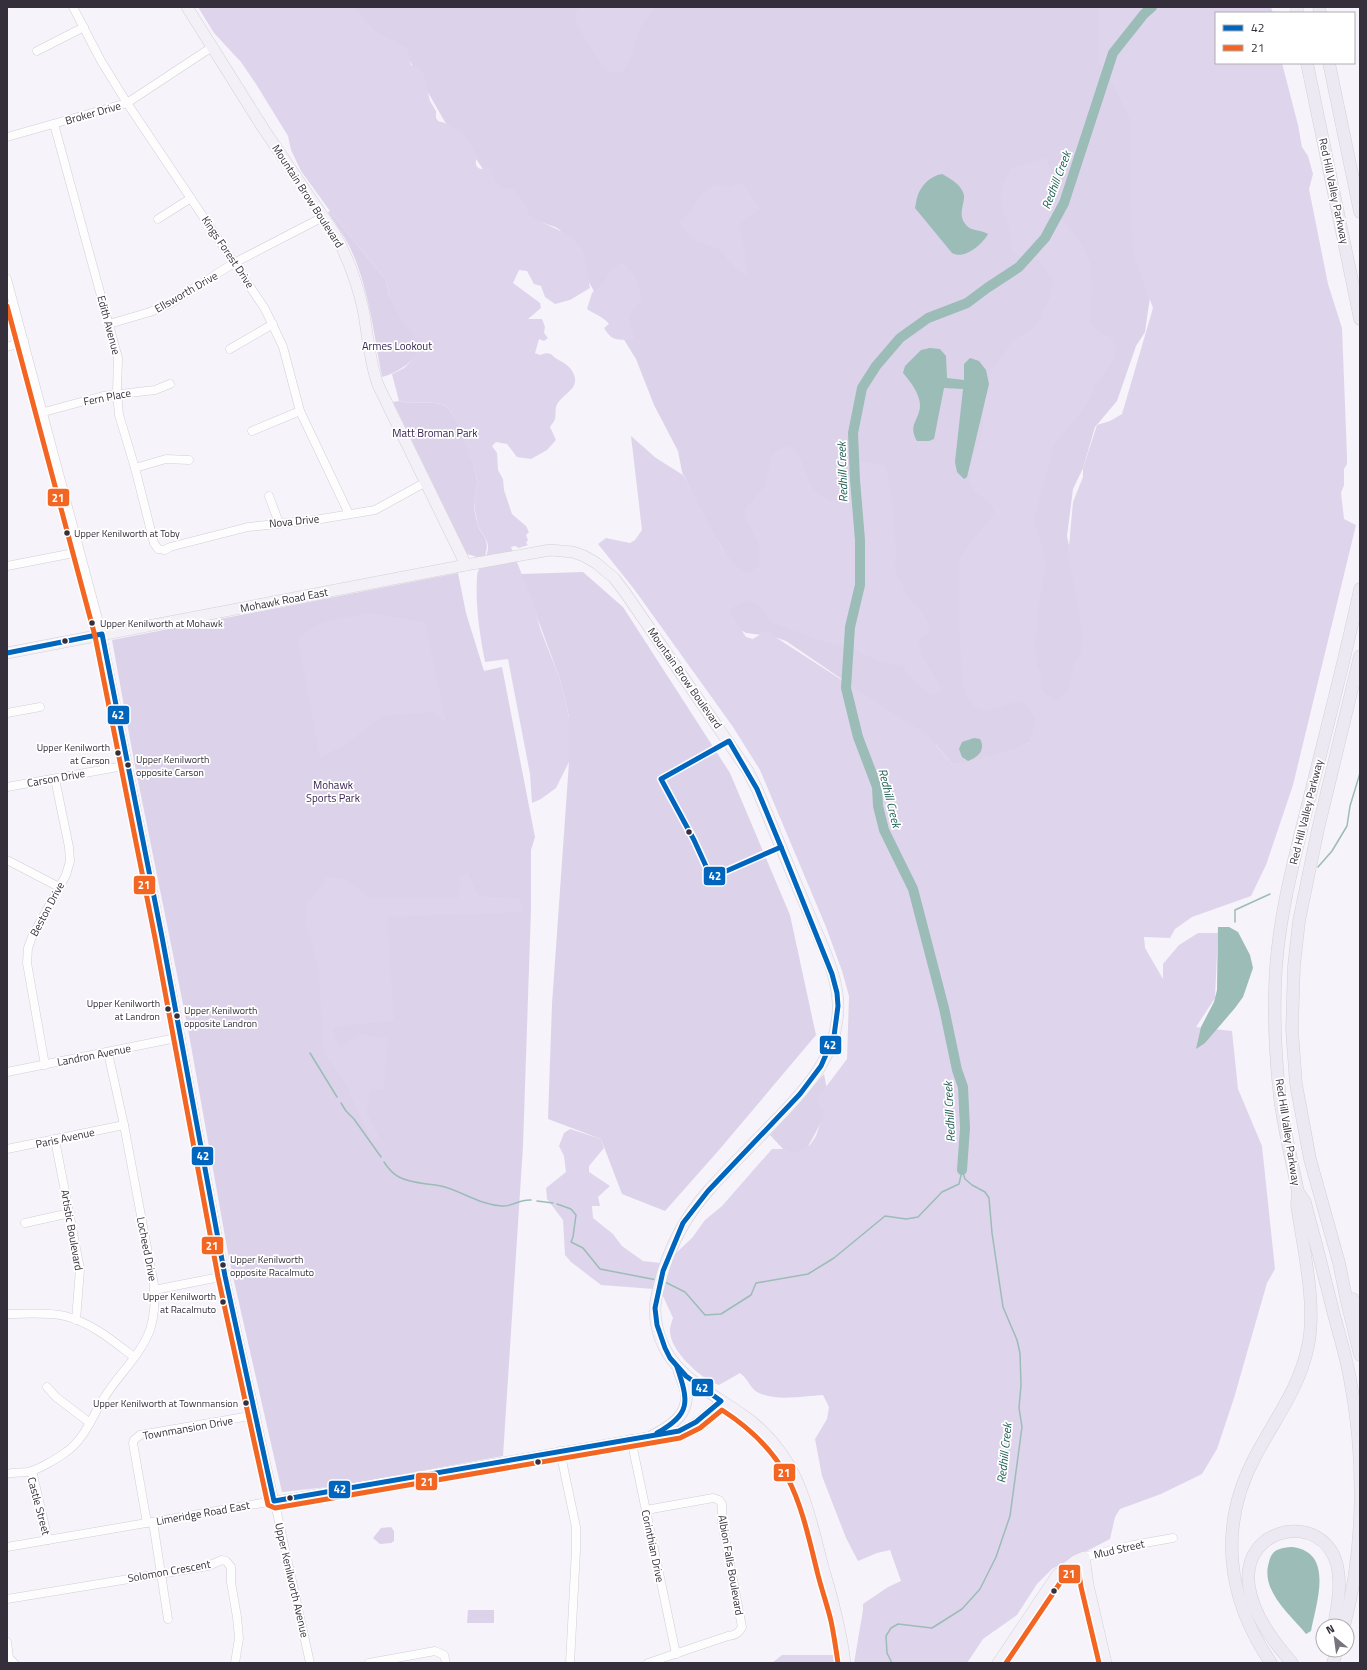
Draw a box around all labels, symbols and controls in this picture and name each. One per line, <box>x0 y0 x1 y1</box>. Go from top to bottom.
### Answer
legend <box>1215 12 1355 64</box>
text: 42 <box>1251 18 1264 37</box>
text: 21 <box>1251 38 1264 57</box>
street label: Broker Drive <box>63 97 123 129</box>
street label: Red Hill Valley Parkway <box>1315 137 1353 246</box>
street label: Mountain Brow Boulevard <box>268 141 348 251</box>
water label: Redhill Creek <box>1036 147 1076 212</box>
street label: Kings Forest Drive <box>198 213 258 292</box>
street label: Ellsworth Drive <box>152 267 221 317</box>
street label: Edith Avenue <box>93 294 125 357</box>
park label: Armes Lookout <box>362 338 432 354</box>
street label: Fern Place <box>82 384 133 409</box>
park label: Matt Broman Park <box>392 425 478 441</box>
water label: Redhill Creek <box>831 440 853 503</box>
line badge: 21 <box>47 488 70 507</box>
text: 21 <box>52 490 64 506</box>
street label: Nova Drive <box>268 510 320 532</box>
place label: Upper Kenilworth at Toby <box>74 526 180 541</box>
marker: Upper Kenilworth at Toby <box>62 528 72 538</box>
street label: Mohawk Road East <box>239 584 329 616</box>
place label: Upper Kenilworth at Mohawk <box>100 616 223 631</box>
marker: Upper Kenilworth at Mohawk <box>87 618 97 628</box>
street label: Mountain Brow Boulevard <box>644 624 726 732</box>
unlabelled marker <box>60 636 70 646</box>
line badge: 42 <box>107 705 130 725</box>
text: 42 <box>112 707 124 723</box>
place label: Upper Kenilworth at Carson <box>37 740 110 768</box>
marker: Upper Kenilworth at Carson <box>113 748 123 758</box>
place label: Upper Kenilworth opposite Carson <box>136 752 209 780</box>
street label: Red Hill Valley Parkway <box>1285 757 1327 866</box>
marker: Upper Kenilworth opposite Carson <box>123 760 133 770</box>
street label: Carson Drive <box>26 765 87 791</box>
water label: Redhill Creek <box>873 766 907 831</box>
park label: Mohawk Sports Park <box>306 777 361 806</box>
unlabelled marker <box>684 827 694 837</box>
line badge: 42 <box>703 866 726 886</box>
text: 42 <box>709 868 721 884</box>
line badge: 21 <box>133 875 156 895</box>
text: 21 <box>138 877 150 893</box>
street label: Beston Drive <box>26 879 68 939</box>
place label: Upper Kenilworth at Landron <box>87 996 160 1024</box>
place label: Upper Kenilworth opposite Landron <box>184 1003 257 1031</box>
marker: Upper Kenilworth at Landron <box>163 1004 173 1014</box>
marker: Upper Kenilworth opposite Landron <box>172 1011 182 1021</box>
line badge: 42 <box>819 1035 842 1055</box>
text: 42 <box>824 1037 836 1053</box>
street label: Landron Avenue <box>56 1040 133 1070</box>
street label: Red Hill Valley Parkway <box>1272 1077 1304 1187</box>
water label: Redhill Creek <box>938 1080 960 1143</box>
street label: Paris Avenue <box>34 1124 97 1152</box>
line badge: 42 <box>191 1146 214 1166</box>
text: 42 <box>197 1148 209 1164</box>
street label: Artistic Boulevard <box>57 1188 87 1272</box>
street label: Locheed Drive <box>133 1216 161 1283</box>
line badge: 21 <box>201 1236 224 1255</box>
text: 21 <box>206 1238 218 1254</box>
place label: Upper Kenilworth opposite Racalmuto <box>230 1252 314 1280</box>
marker: Upper Kenilworth opposite Racalmuto <box>218 1260 228 1270</box>
place label: Upper Kenilworth at Racalmuto <box>143 1289 216 1317</box>
marker: Upper Kenilworth at Racalmuto <box>218 1297 228 1307</box>
line badge: 42 <box>691 1378 714 1397</box>
text: 42 <box>696 1380 708 1396</box>
place label: Upper Kenilworth at Townmansion <box>93 1396 238 1411</box>
marker: Upper Kenilworth at Townmansion <box>241 1398 251 1408</box>
street label: Townmansion Drive <box>142 1412 235 1444</box>
water label: Redhill Creek <box>991 1420 1017 1484</box>
unlabelled marker <box>533 1457 543 1467</box>
line badge: 21 <box>773 1463 796 1482</box>
text: 21 <box>778 1465 790 1481</box>
line badge: 21 <box>415 1472 438 1491</box>
text: 21 <box>421 1474 433 1490</box>
street label: Castle Street <box>24 1475 54 1537</box>
line badge: 42 <box>328 1480 351 1499</box>
text: 42 <box>334 1481 346 1497</box>
unlabelled marker <box>285 1493 295 1503</box>
street label: Limeridge Road East <box>155 1497 251 1529</box>
street label: Corinthian Drive <box>637 1508 669 1584</box>
street label: Albion Falls Boulevard <box>714 1514 748 1617</box>
street label: Upper Kenilworth Avenue <box>271 1521 313 1639</box>
street label: Mud Street <box>1092 1535 1146 1563</box>
street label: Solomon Crescent <box>126 1556 212 1586</box>
line badge: 21 <box>1058 1564 1081 1584</box>
text: 21 <box>1063 1566 1075 1582</box>
unlabelled marker <box>1049 1586 1059 1596</box>
north arrow <box>1315 1618 1355 1658</box>
text: N <box>1323 1620 1337 1638</box>

